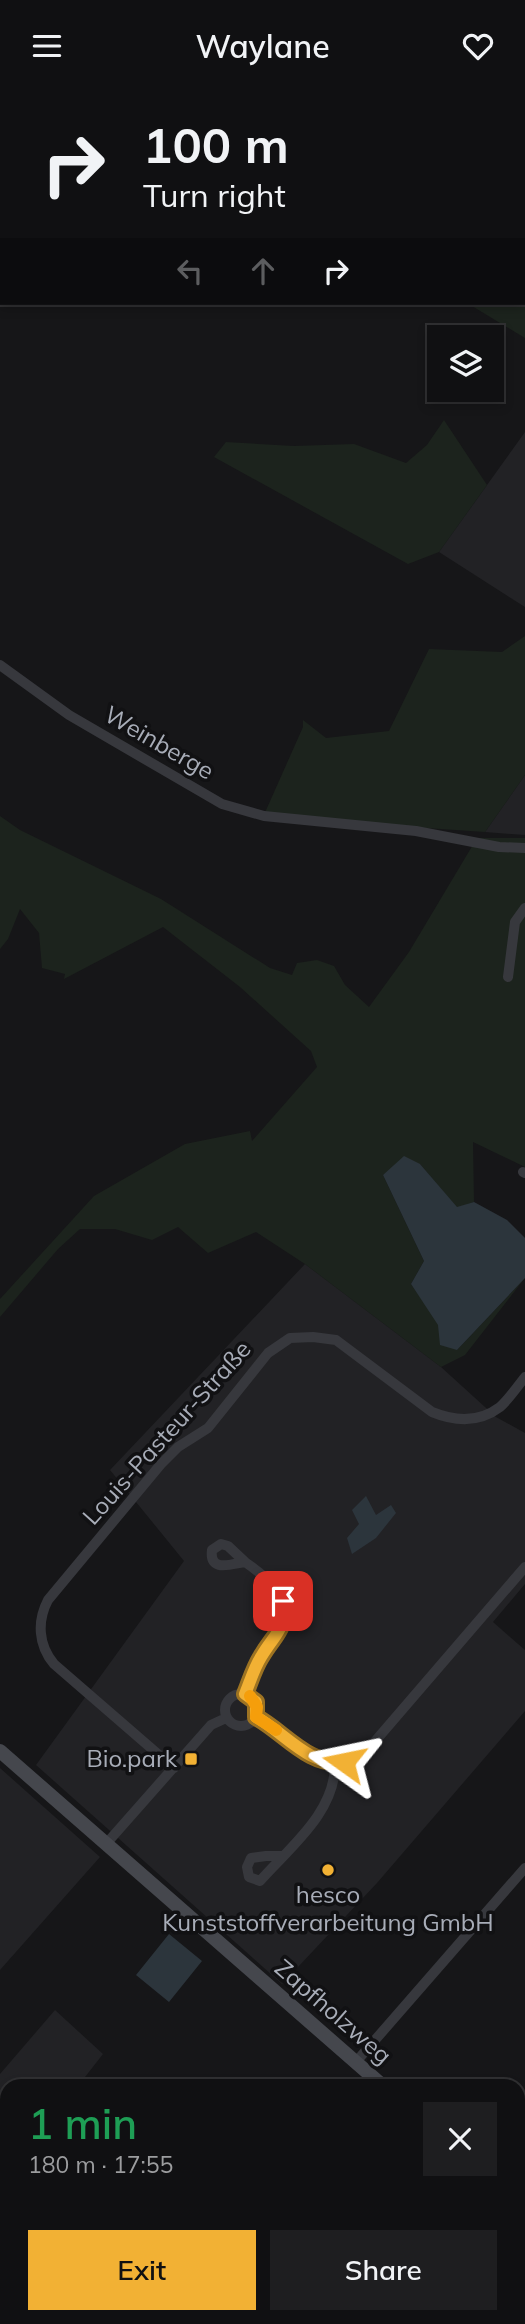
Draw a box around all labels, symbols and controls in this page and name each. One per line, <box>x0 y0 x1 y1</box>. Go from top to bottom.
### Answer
text: Waylane <box>195 26 330 66</box>
icon: menu <box>28 27 66 65</box>
icon: heart <box>459 27 497 65</box>
text: 100 m <box>143 114 289 175</box>
icon: right <box>28 119 119 210</box>
text: Turn right <box>143 175 286 215</box>
icon: left <box>171 252 209 290</box>
icon: ahead <box>244 252 282 290</box>
icon: right <box>317 252 355 290</box>
map controls <box>427 325 504 402</box>
button: layers <box>427 325 504 402</box>
street label: Weinberge <box>99 699 220 786</box>
street label: Louis-Pasteur-Straße <box>76 1334 257 1531</box>
pin <box>253 1571 313 1631</box>
icon: arrive <box>264 1582 302 1620</box>
position arrow <box>307 1725 381 1799</box>
place label: Bio.park <box>86 1743 178 1773</box>
marker: Bio.park <box>183 1751 199 1767</box>
marker: hesco Kunststoffverarbeitung GmbH <box>320 1862 336 1878</box>
place label: hesco Kunststoffverarbeitung GmbH <box>162 1879 494 1937</box>
street label: Zapfholzweg <box>269 1952 398 2070</box>
text: 1 min <box>28 2097 137 2150</box>
button: close <box>423 2102 497 2176</box>
text: 180 m · 17:55 <box>28 2150 173 2179</box>
button: Exit <box>28 2230 256 2310</box>
button: Share <box>270 2230 497 2310</box>

